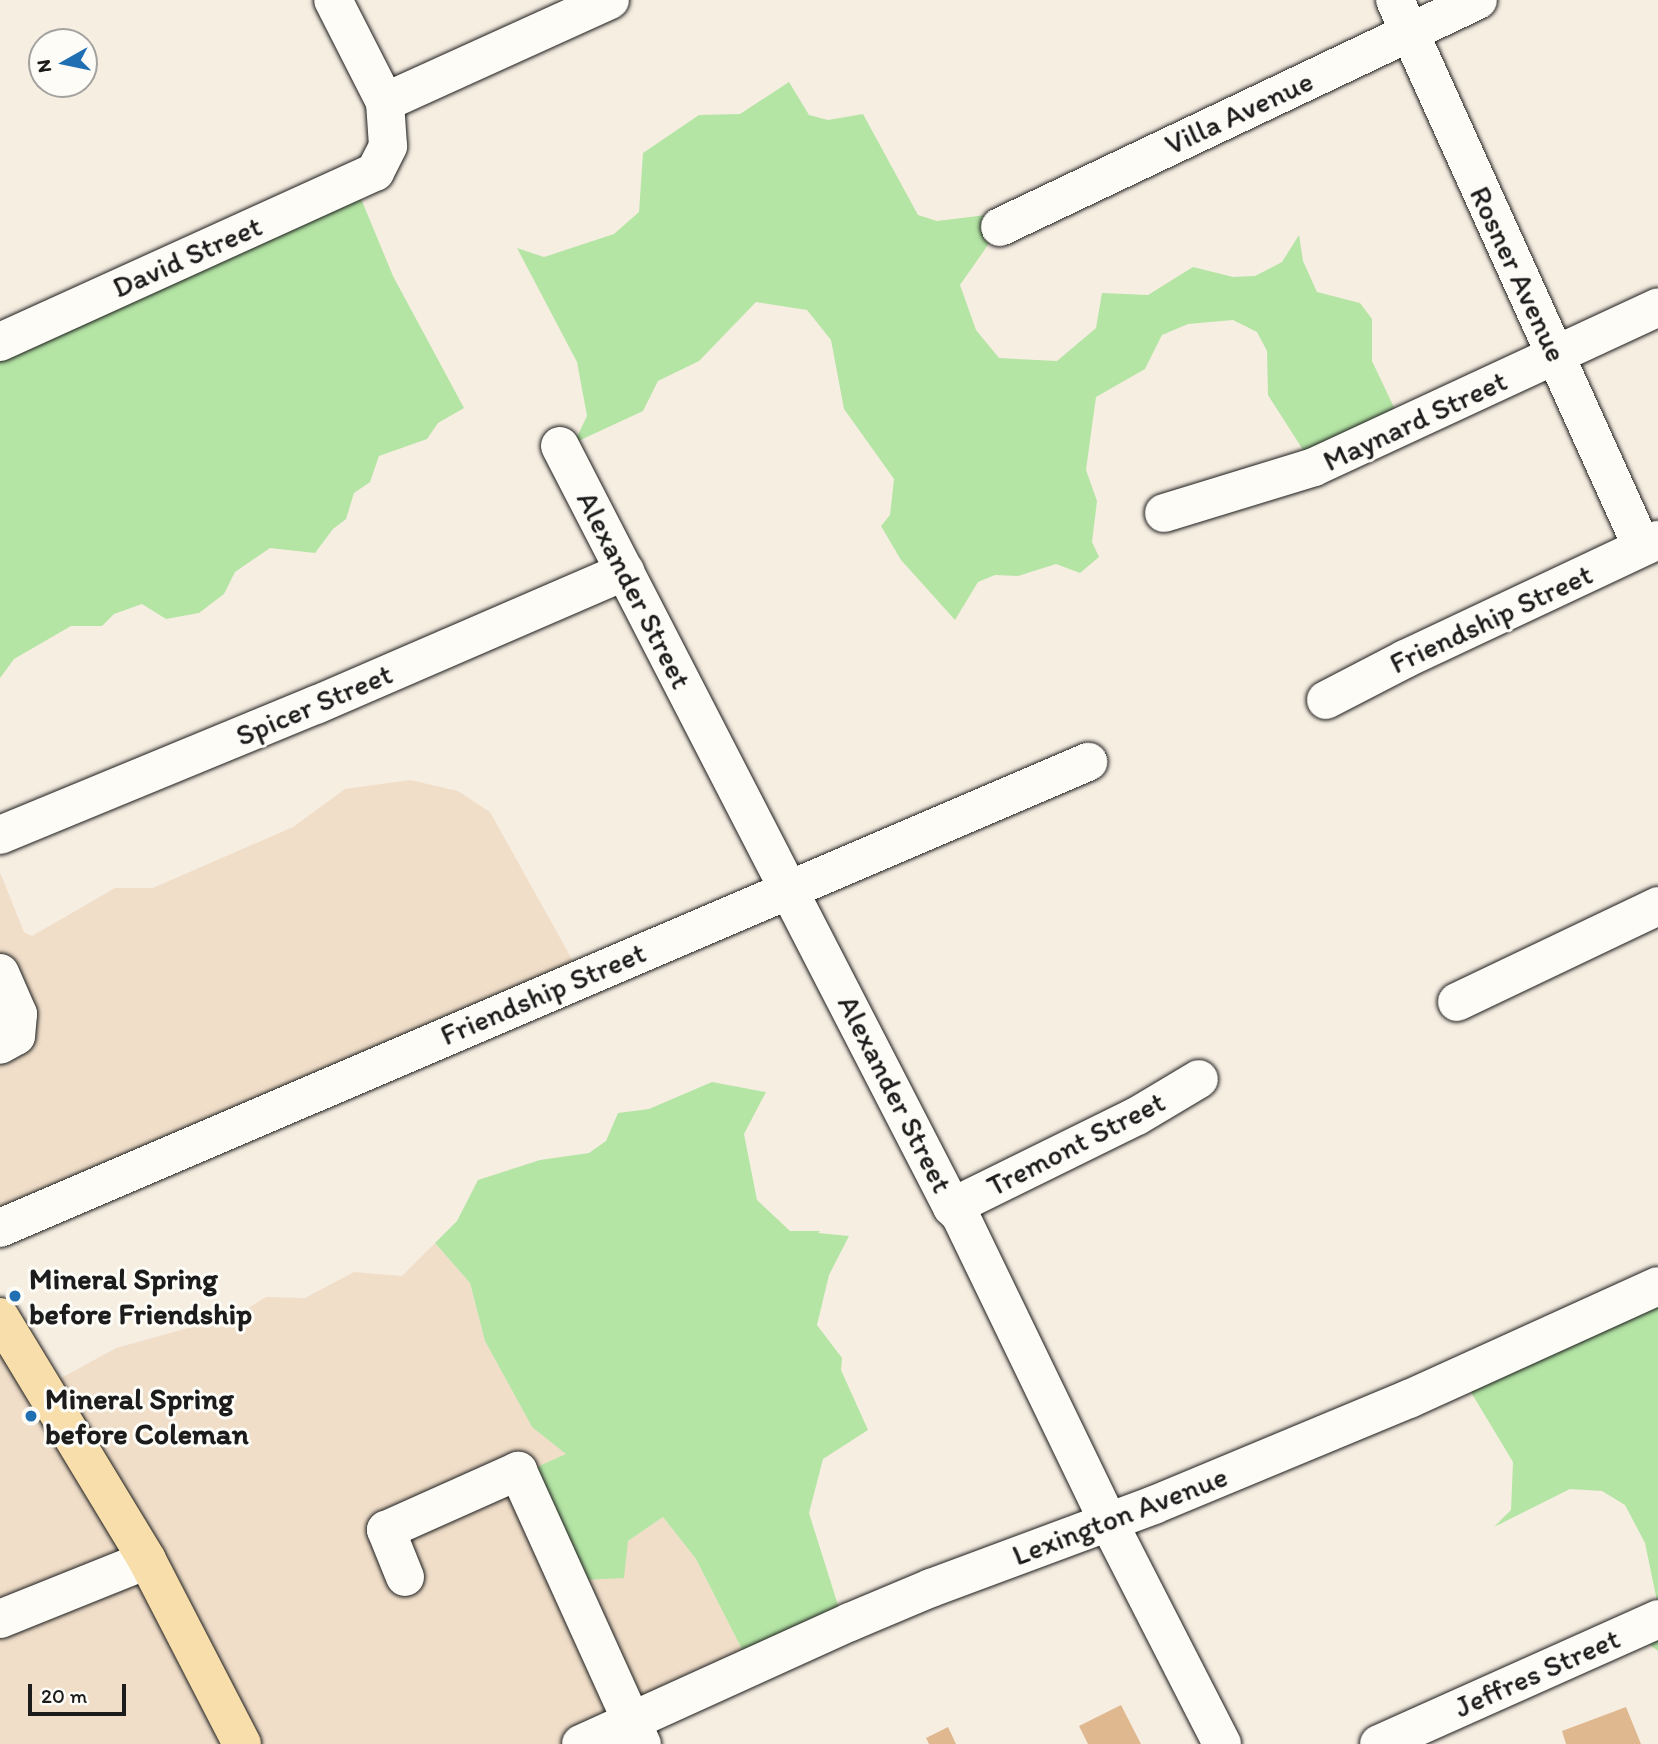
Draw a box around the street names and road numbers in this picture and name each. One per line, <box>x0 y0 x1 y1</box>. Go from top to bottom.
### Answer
street label: Villa Avenue <box>1160 63 1318 163</box>
street label: Rosner Avenue <box>1462 181 1574 367</box>
street label: David Street <box>107 208 267 306</box>
street label: Maynard Street <box>1318 363 1512 479</box>
street label: Alexander Street <box>569 485 699 695</box>
street label: Friendship Street <box>1384 556 1598 682</box>
street label: Spicer Street <box>230 656 398 754</box>
street label: Friendship Street <box>435 935 651 1053</box>
street label: Alexander Street <box>830 989 960 1199</box>
street label: Tremont Street <box>981 1084 1171 1204</box>
street label: Lexington Avenue <box>1008 1459 1232 1573</box>
street label: Jeffres Street <box>1449 1621 1625 1725</box>

